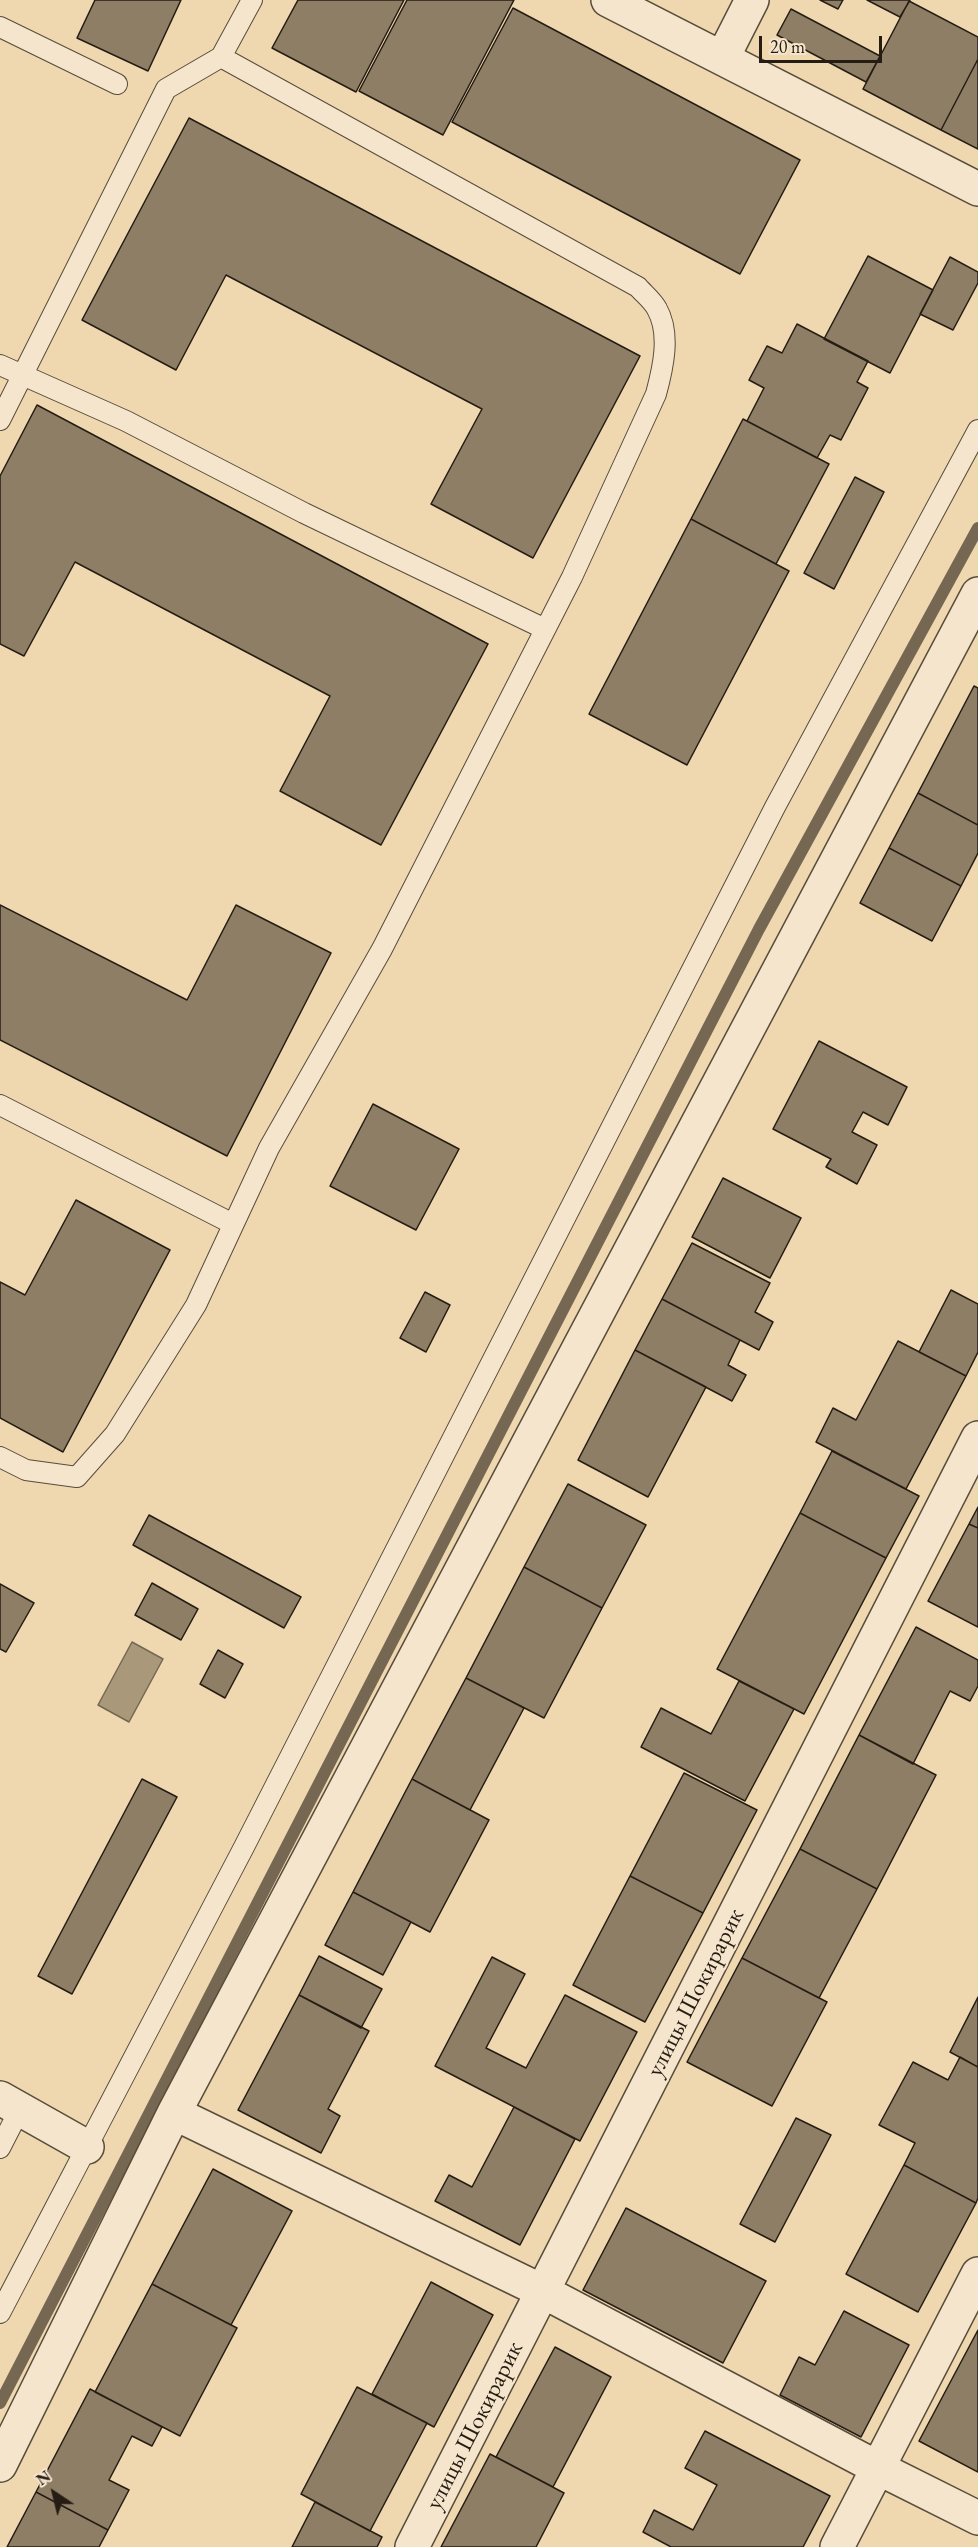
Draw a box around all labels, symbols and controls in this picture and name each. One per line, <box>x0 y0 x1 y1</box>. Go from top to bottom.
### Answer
scale bar <box>762 24 885 62</box>
text: 20 m <box>770 35 805 58</box>
street label: улицы Шокирарик <box>641 1904 751 2082</box>
street label: улицы Шокирарик <box>420 2337 530 2515</box>
north arrow <box>24 2463 84 2523</box>
text: N <box>32 2466 55 2490</box>

